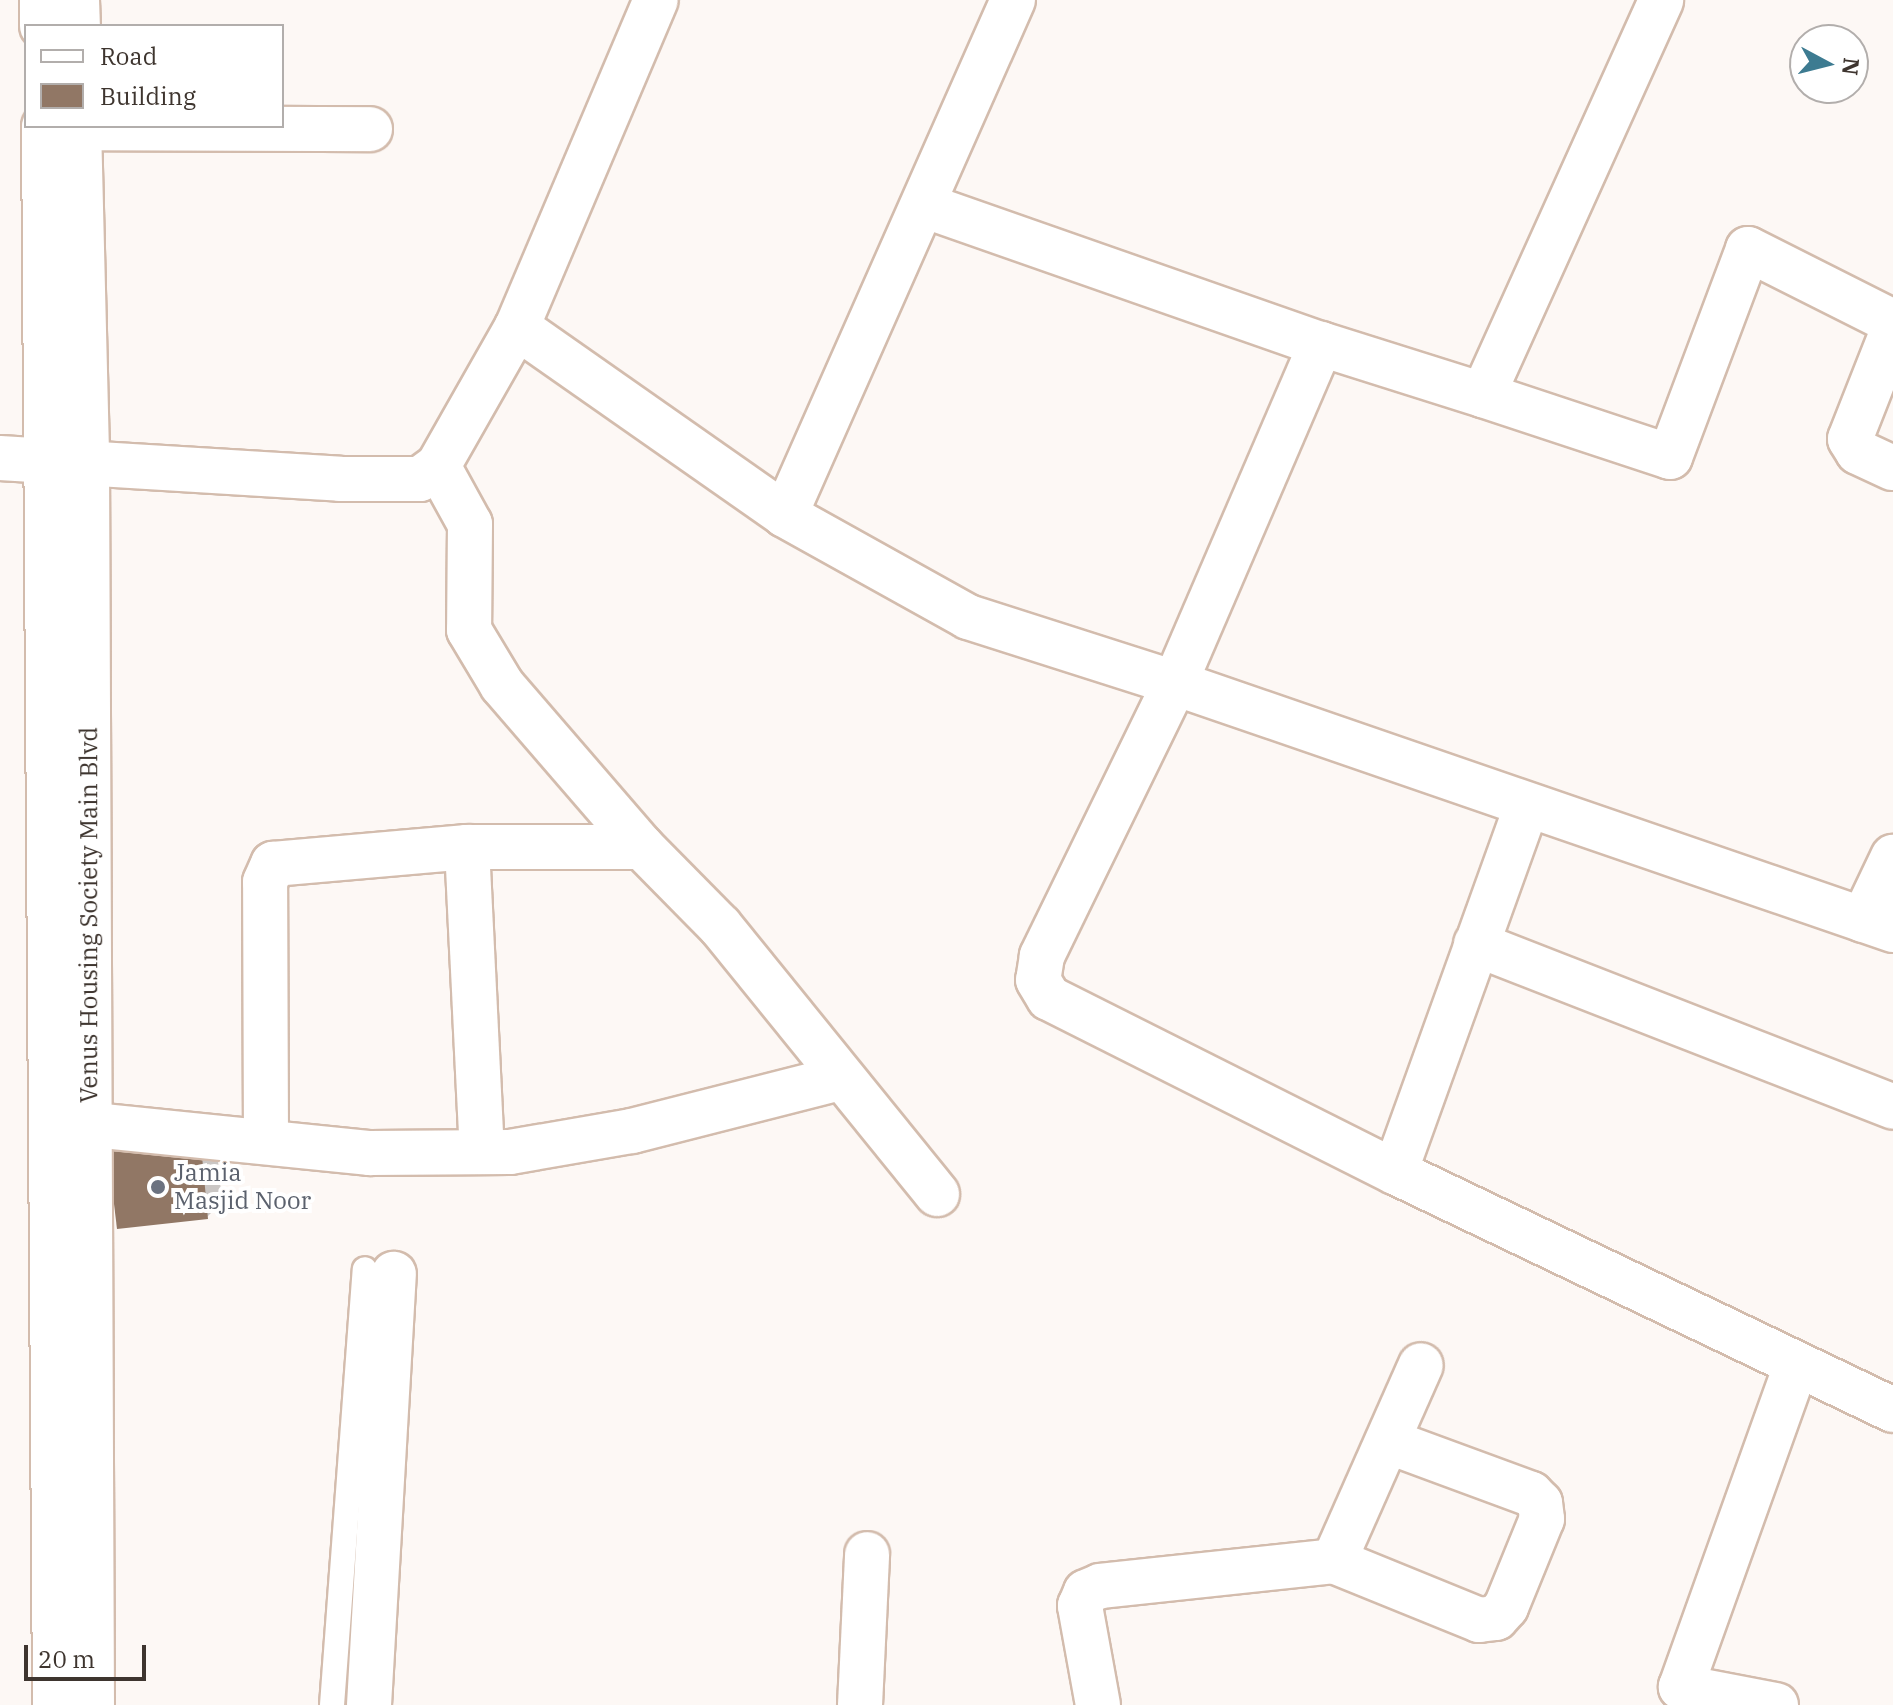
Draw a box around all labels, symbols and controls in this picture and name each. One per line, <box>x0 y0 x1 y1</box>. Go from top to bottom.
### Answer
legend <box>24 24 284 128</box>
north arrow <box>1789 24 1869 104</box>
text: Road <box>100 40 157 72</box>
text: N <box>1836 56 1867 77</box>
text: Building <box>100 80 196 112</box>
street label: Venus Housing Society Main Blvd <box>75 727 103 1103</box>
place label: Jamia Masjid Noor <box>174 1159 311 1215</box>
marker: Jamia Masjid Noor <box>149 1178 167 1196</box>
scale bar <box>28 1629 150 1679</box>
text: 20 m <box>38 1643 95 1675</box>

